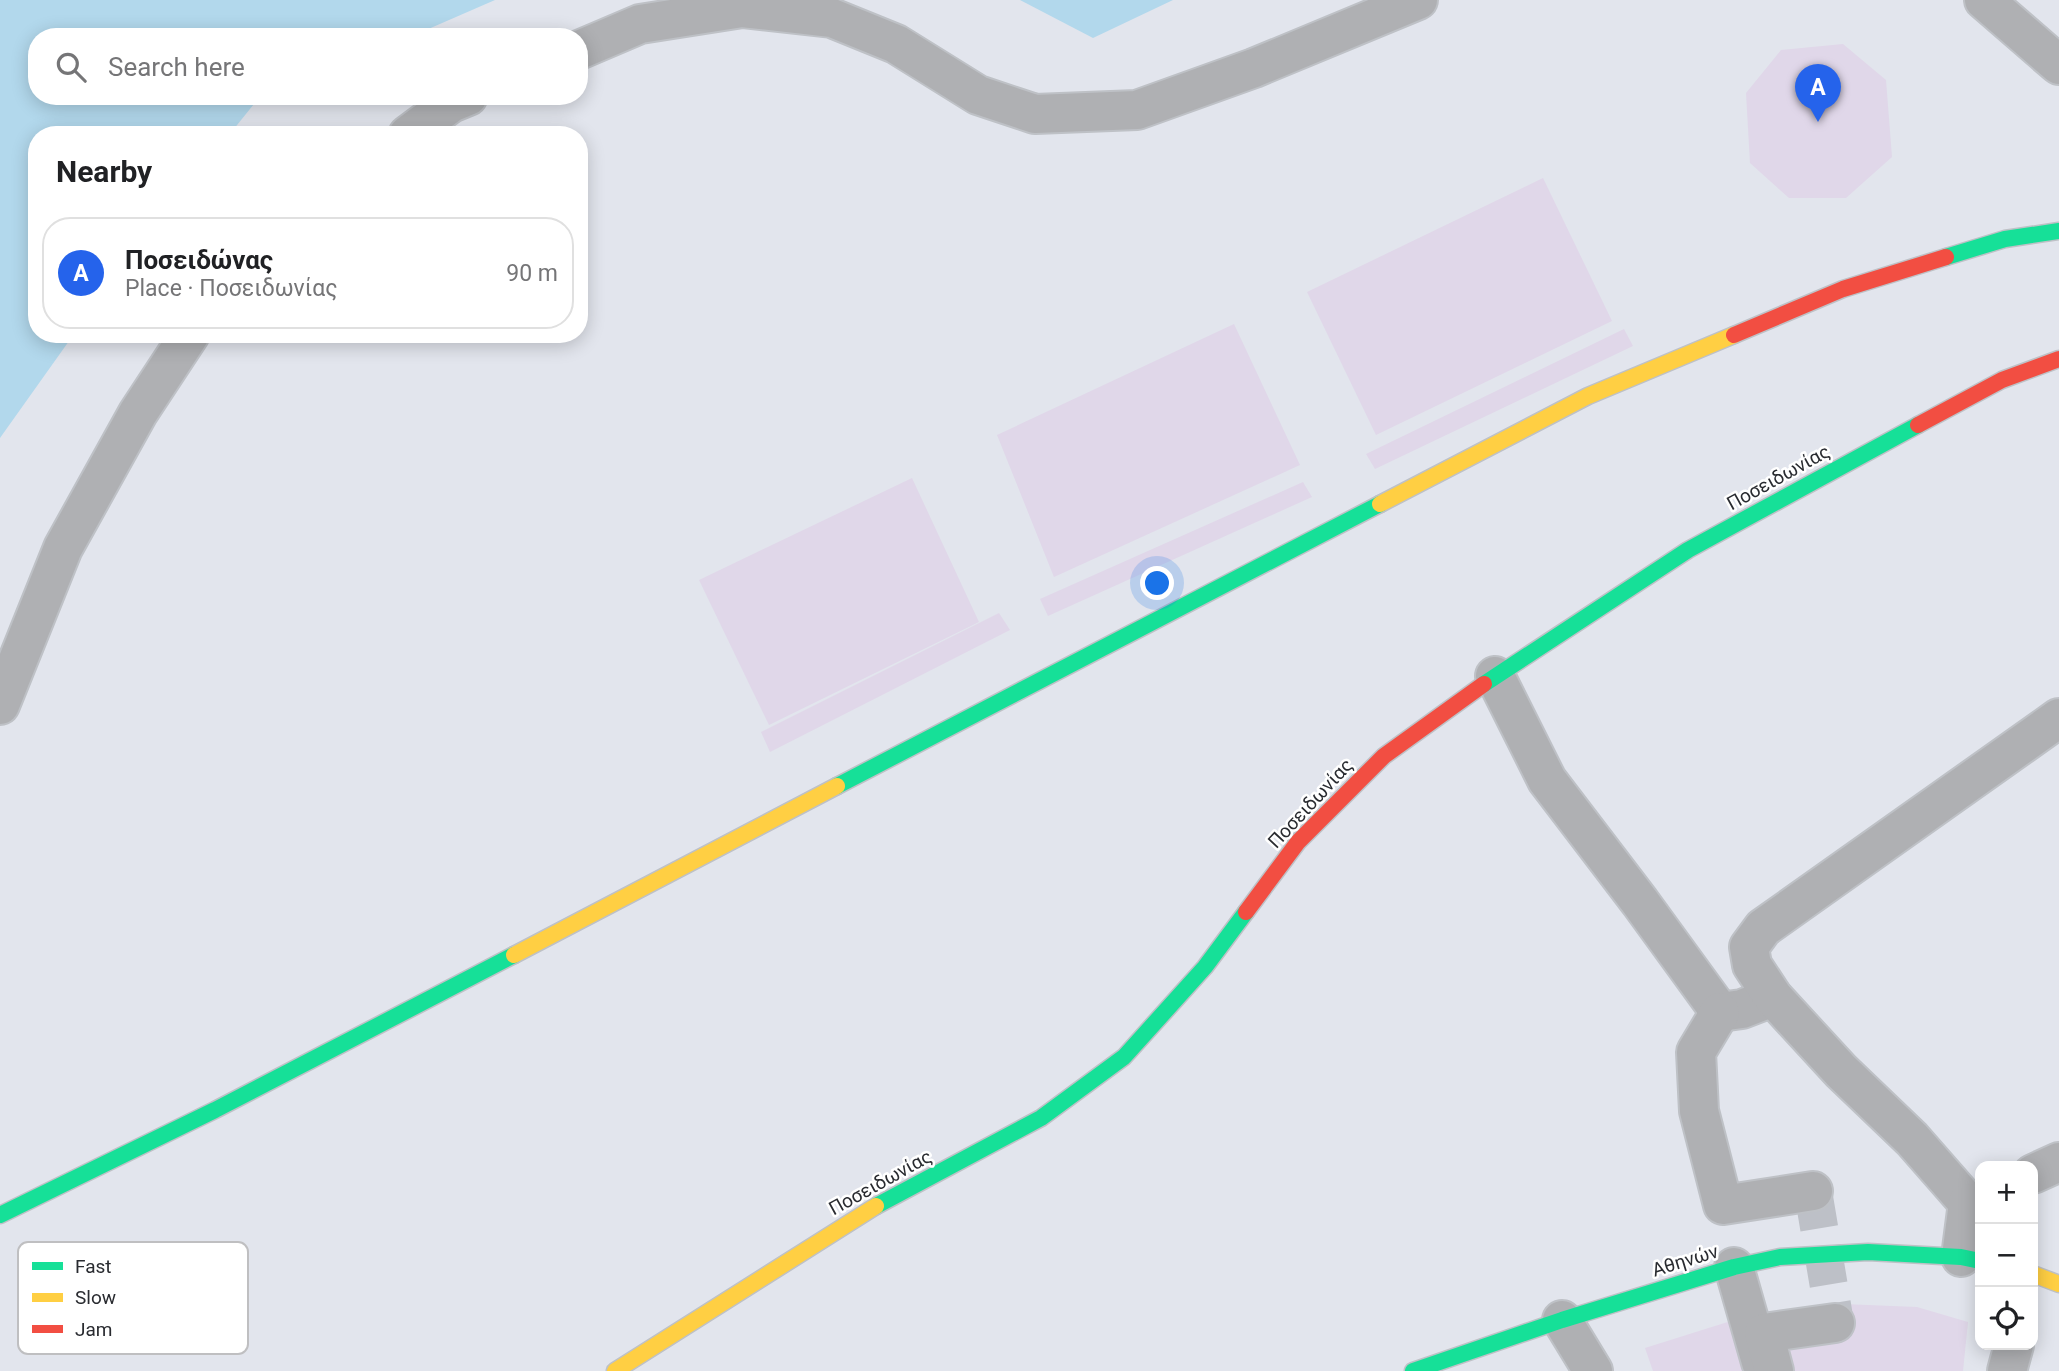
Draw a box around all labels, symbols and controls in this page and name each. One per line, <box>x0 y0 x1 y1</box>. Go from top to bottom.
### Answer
search box <box>28 28 588 105</box>
icon: search <box>52 48 90 86</box>
text: Search here <box>108 52 245 82</box>
pin: A <box>1795 64 1841 122</box>
text: Nearby <box>56 154 152 189</box>
text: Ποσειδώνας <box>125 245 273 275</box>
text: A <box>73 260 89 287</box>
text: 90 m <box>506 260 558 287</box>
text: Place · Ποσειδωνίας <box>125 275 338 302</box>
street label: Ποσειδωνίας <box>1723 440 1834 515</box>
your location <box>1140 566 1174 600</box>
street label: Ποσειδωνίας <box>1263 754 1358 853</box>
street label: Ποσειδωνίας <box>825 1145 936 1220</box>
map controls <box>1975 1161 2038 1350</box>
button: + <box>1975 1161 2038 1224</box>
button: − <box>1975 1224 2038 1287</box>
street label: Αθηνών <box>1649 1240 1721 1281</box>
legend <box>18 1242 248 1354</box>
text: Fast <box>75 1255 112 1278</box>
text: Slow <box>75 1286 116 1309</box>
button: locate <box>1975 1287 2038 1350</box>
text: Jam <box>75 1318 112 1341</box>

